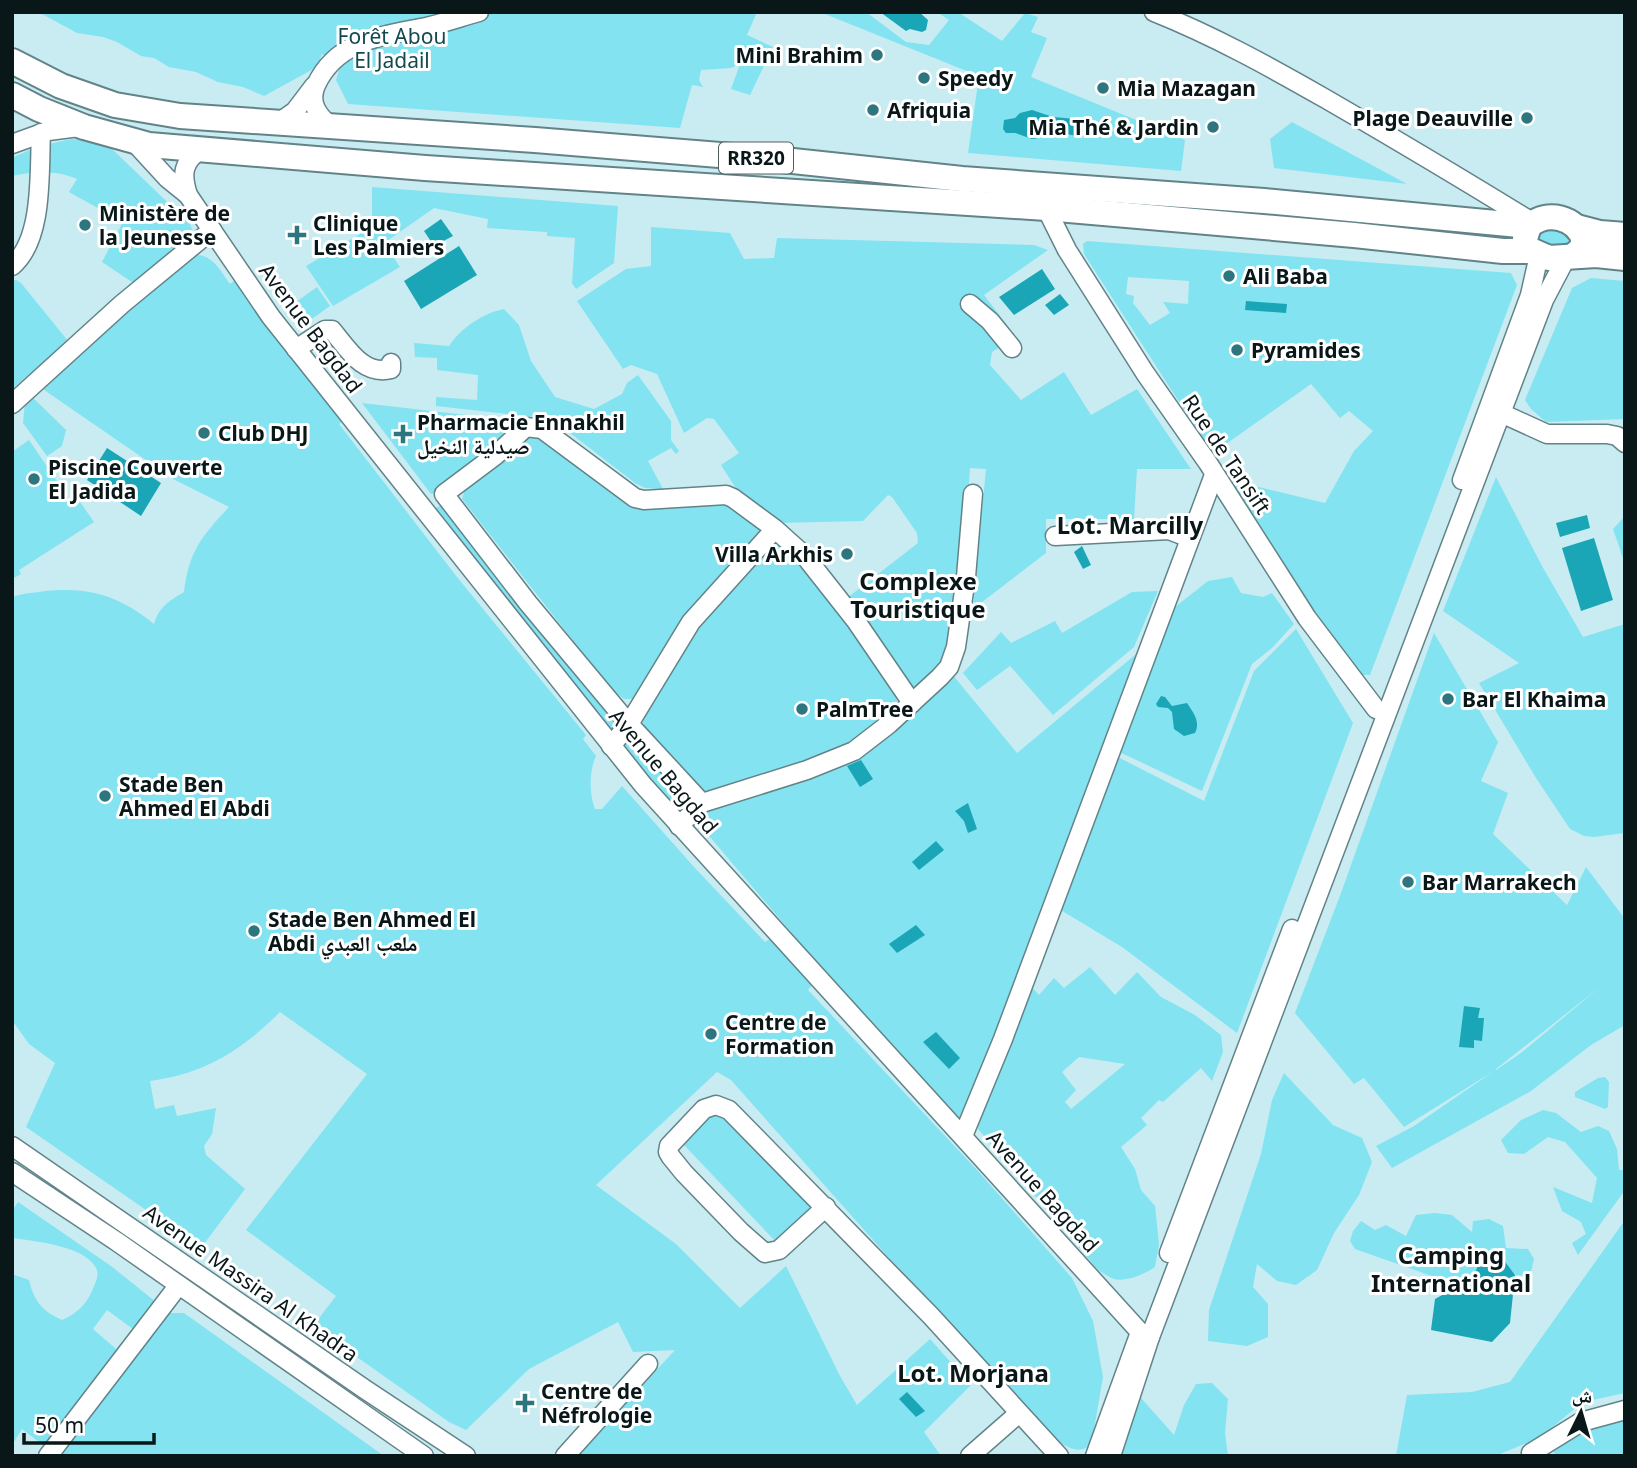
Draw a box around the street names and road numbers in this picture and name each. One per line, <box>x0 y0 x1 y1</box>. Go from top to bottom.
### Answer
road number: RR320 <box>719 142 793 174</box>
street label: Avenue Bagdad <box>253 258 369 398</box>
street label: Rue de Tansift <box>1177 389 1278 520</box>
street label: Avenue Bagdad <box>603 703 725 839</box>
street label: Avenue Bagdad <box>981 1124 1105 1258</box>
street label: Avenue Massira Al Khadra <box>138 1198 364 1368</box>

